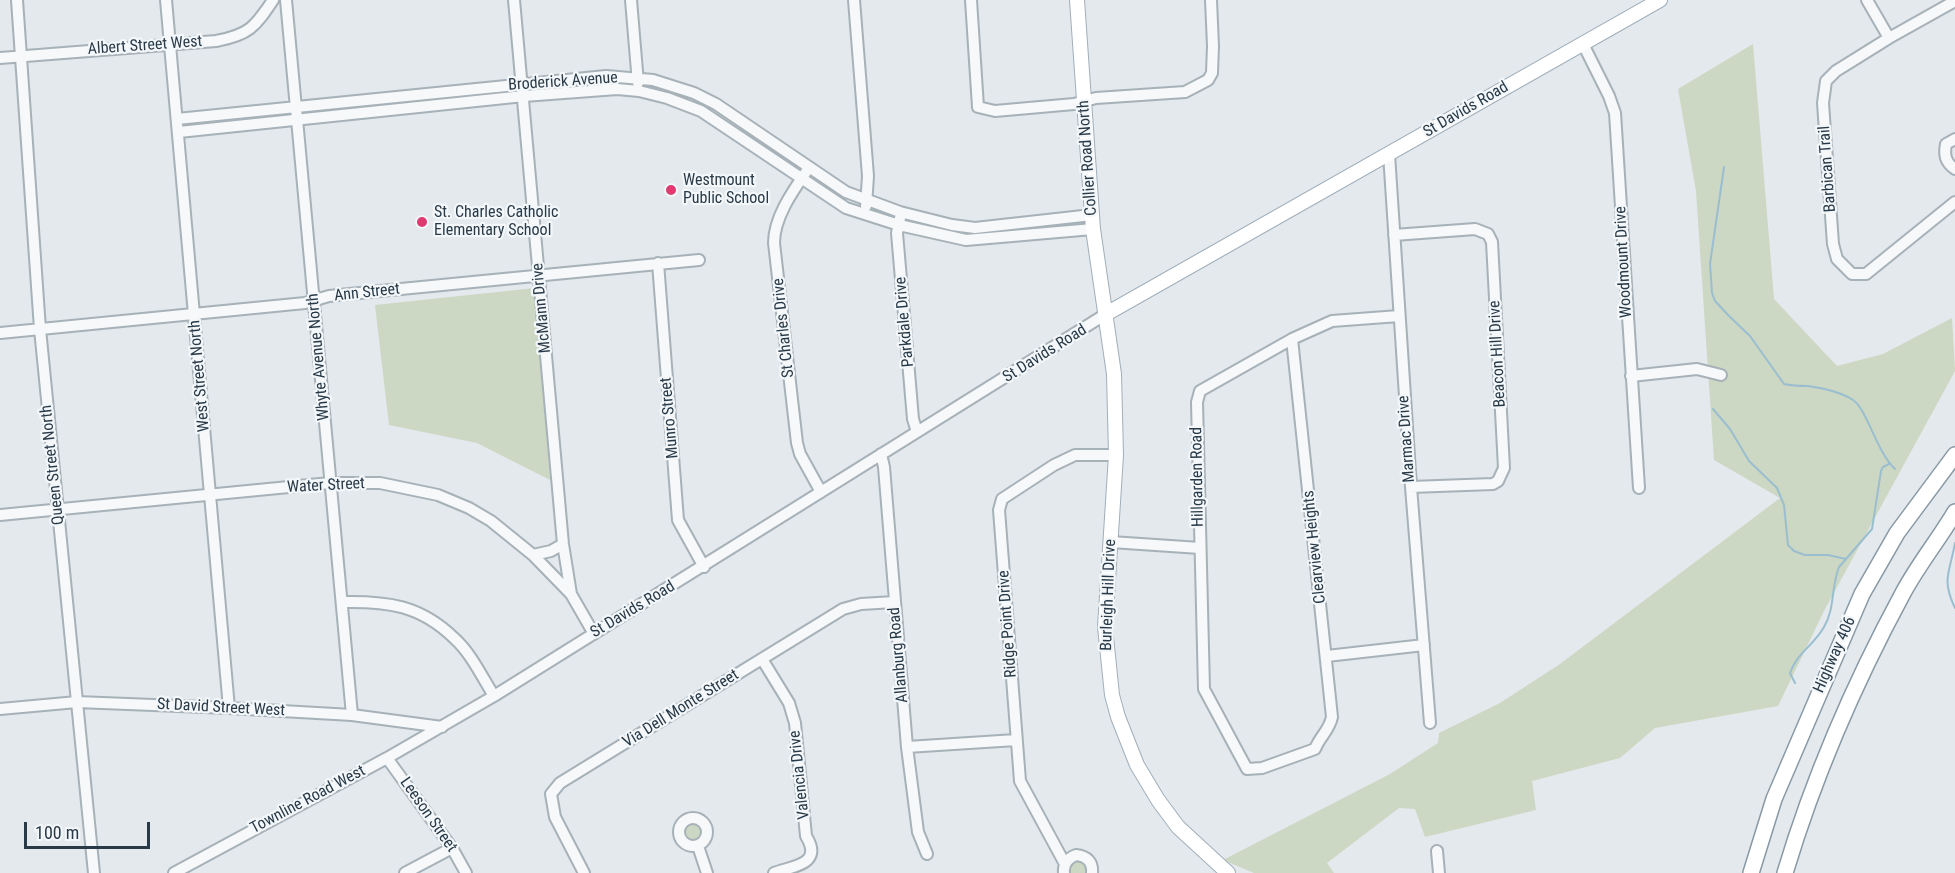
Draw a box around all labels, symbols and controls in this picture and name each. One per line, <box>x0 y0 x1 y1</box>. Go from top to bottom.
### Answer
street label: Albert Street West <box>87 32 203 60</box>
street label: Broderick Avenue <box>508 69 618 95</box>
street label: St Davids Road <box>1420 78 1512 142</box>
street label: Collier Road North <box>1074 100 1102 216</box>
street label: Barbican Trail <box>1815 125 1841 213</box>
place label: Westmount Public School <box>683 171 769 209</box>
marker: Westmount Public School <box>664 183 678 197</box>
place label: St. Charles Catholic Elementary School <box>434 203 558 241</box>
street label: Woodmount Drive <box>1611 206 1637 318</box>
marker: St. Charles Catholic Elementary School <box>415 215 429 229</box>
street label: McMann Drive <box>529 262 555 354</box>
street label: Parkdale Drive <box>891 276 919 368</box>
street label: St Charles Drive <box>769 277 799 379</box>
street label: Ann Street <box>333 280 401 306</box>
street label: Whyte Avenue North <box>304 292 334 422</box>
street label: Beacon Hill Drive <box>1486 300 1510 408</box>
street label: West Street North <box>186 319 214 433</box>
street label: St Davids Road <box>1000 321 1090 387</box>
street label: Munro Street <box>657 377 683 459</box>
street label: Marmac Drive <box>1394 395 1420 483</box>
street label: Queen Street North <box>37 404 69 526</box>
street label: Hillgarden Road <box>1188 427 1208 527</box>
street label: Water Street <box>287 474 365 498</box>
street label: Clearview Heights <box>1300 489 1330 605</box>
street label: Burleigh Hill Drive <box>1097 539 1121 651</box>
street label: Ridge Point Drive <box>995 570 1021 678</box>
street label: St Davids Road <box>587 577 679 643</box>
street label: Allanburg Road <box>885 606 913 704</box>
street label: Highway 406 <box>1810 614 1860 696</box>
street label: Via Dell Monte Street <box>620 666 742 752</box>
street label: St David Street West <box>157 695 285 721</box>
street label: Valencia Drive <box>786 729 814 821</box>
street label: Townline Road West <box>247 762 369 838</box>
street label: Leeson Street <box>395 774 461 856</box>
scale bar <box>27 810 153 848</box>
text: 100 m <box>35 822 79 843</box>

